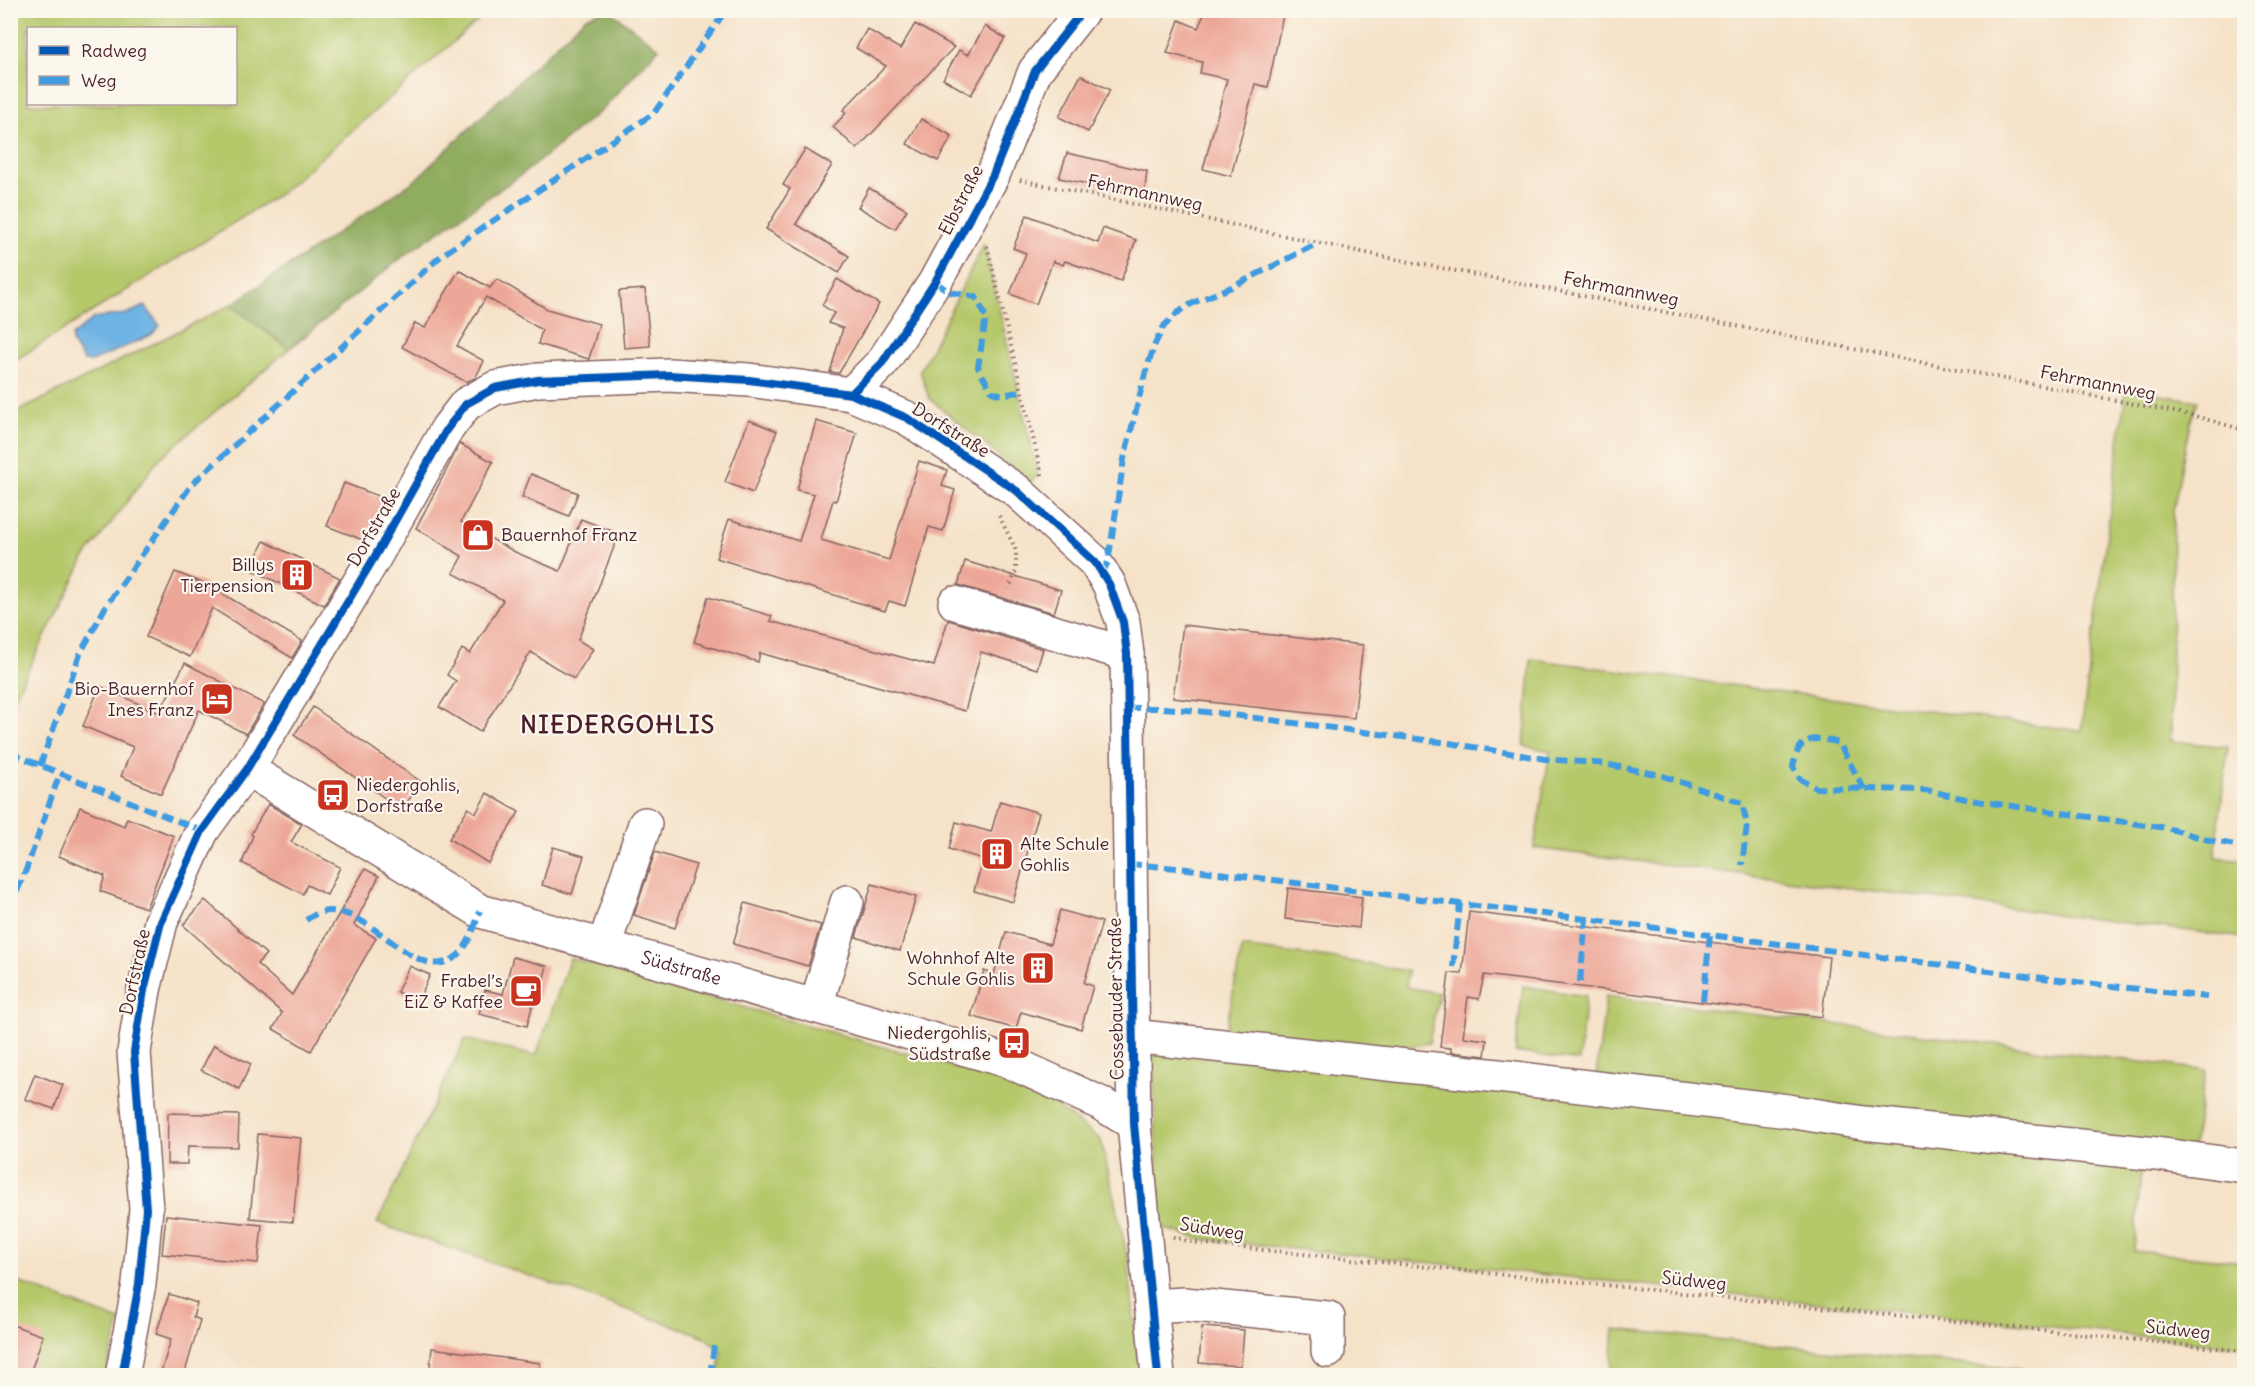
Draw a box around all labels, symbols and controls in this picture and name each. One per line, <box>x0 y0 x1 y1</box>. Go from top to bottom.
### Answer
legend <box>27 27 237 105</box>
text: Radweg <box>81 39 147 62</box>
text: Weg <box>81 69 116 92</box>
street label: Elbstraße <box>933 161 988 239</box>
street label: Fehrmannweg <box>1085 169 1205 216</box>
street label: Fehrmannweg <box>1561 266 1681 311</box>
street label: Fehrmannweg <box>2038 360 2158 405</box>
street label: Dorfstraße <box>908 397 994 462</box>
street label: Dorfstraße <box>342 483 405 570</box>
shop icon: Bauernhof Franz <box>460 517 496 553</box>
place label: Bauernhof Franz <box>501 523 638 546</box>
place label: Billys Tierpension <box>180 553 274 597</box>
building icon: Billys Tierpension <box>279 557 315 593</box>
place label: Bio-Bauernhof Ines Franz <box>74 677 195 721</box>
hotel icon: Bio-Bauernhof Ines Franz <box>199 681 235 717</box>
district label: NIEDERGOHLIS <box>520 709 716 739</box>
place label: Niedergohlis, Dorfstraße <box>356 773 460 817</box>
bus stop icon: Niedergohlis, Dorfstraße <box>315 777 351 813</box>
place label: Alte Schule Gohlis <box>1020 832 1109 876</box>
building icon: Alte Schule Gohlis <box>979 836 1015 872</box>
street label: Cossebauder Straße <box>1103 917 1128 1081</box>
street label: Dorfstraße <box>114 927 155 1017</box>
street label: Südstraße <box>639 945 724 990</box>
place label: Wohnhof Alte Schule Gohlis <box>907 946 1015 990</box>
building icon: Wohnhof Alte Schule Gohlis <box>1020 950 1056 986</box>
place label: Frabel’s EiZ & Kaffee <box>404 969 503 1013</box>
cafe icon: Frabel’s EiZ & Kaffee <box>508 973 544 1009</box>
place label: Niedergohlis, Südstraße <box>887 1021 991 1065</box>
bus stop icon: Niedergohlis, Südstraße <box>996 1025 1032 1061</box>
street label: Südweg <box>1178 1212 1246 1245</box>
street label: Südweg <box>1661 1266 1728 1295</box>
street label: Südweg <box>2145 1315 2212 1344</box>

